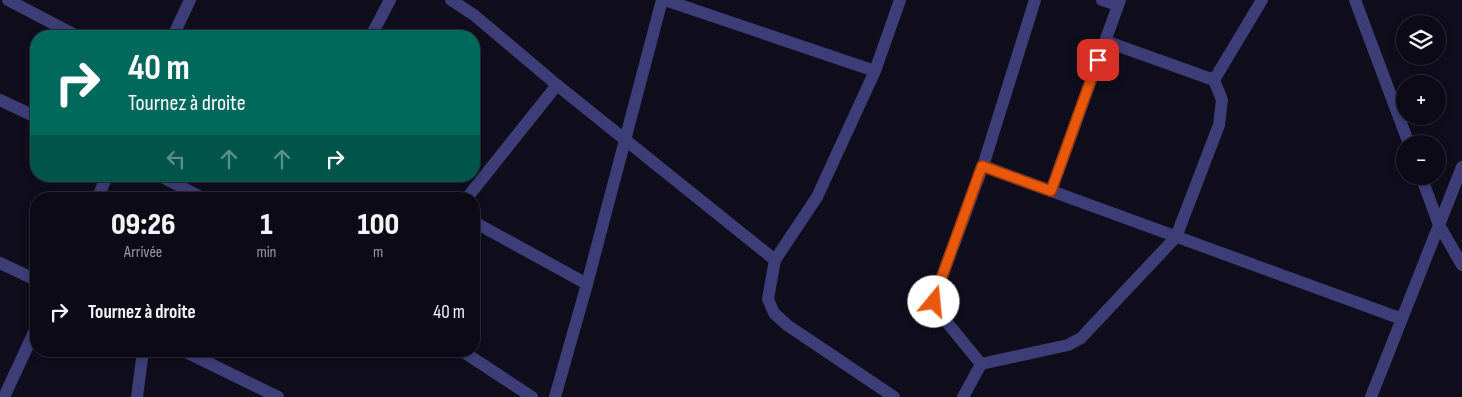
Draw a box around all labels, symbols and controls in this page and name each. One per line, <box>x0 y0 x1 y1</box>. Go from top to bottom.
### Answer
map controls <box>1396 15 1446 185</box>
button: layers <box>1396 15 1446 65</box>
pin <box>1077 39 1119 81</box>
icon: arrive <box>1084 46 1112 74</box>
text: 40 m <box>128 47 190 90</box>
icon: right <box>45 50 110 115</box>
button: + <box>1396 75 1446 125</box>
text: Tournez à droite <box>128 90 245 117</box>
button: − <box>1396 135 1446 185</box>
icon: left <box>162 145 190 173</box>
icon: ahead <box>215 145 243 173</box>
icon: ahead <box>268 145 296 173</box>
icon: right <box>321 145 349 173</box>
text: 09:26 <box>111 207 175 243</box>
text: 1 <box>260 207 273 243</box>
text: 100 <box>357 207 399 243</box>
text: Arrivée <box>124 243 162 262</box>
text: min <box>256 243 276 262</box>
text: m <box>373 243 383 262</box>
position arrow <box>907 275 959 327</box>
icon: right <box>45 298 73 326</box>
text: Tournez à droite <box>88 301 196 324</box>
text: 40 m <box>433 301 465 324</box>

